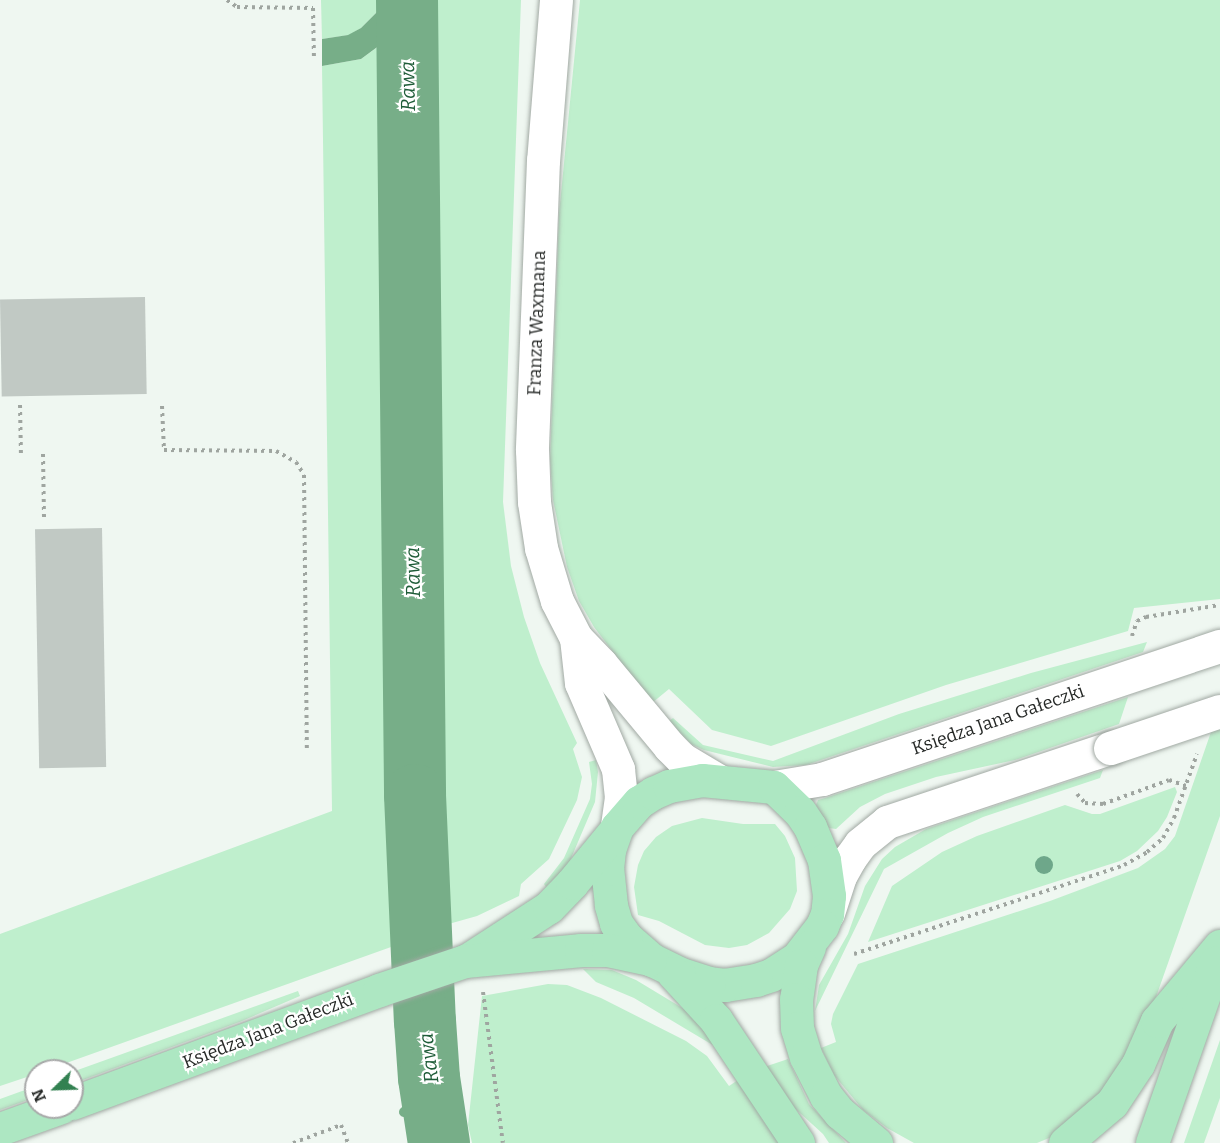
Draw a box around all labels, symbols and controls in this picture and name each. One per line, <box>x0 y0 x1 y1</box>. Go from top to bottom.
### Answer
water label: Rawa <box>396 61 420 111</box>
street label: Franza Waxmana <box>524 250 550 396</box>
water label: Rawa <box>401 547 425 597</box>
street label: Księdza Jana Gałeczki <box>909 680 1087 760</box>
street label: Księdza Jana Gałeczki <box>180 989 356 1073</box>
water label: Rawa <box>414 1032 444 1084</box>
north arrow <box>24 1059 84 1119</box>
text: N <box>28 1086 50 1105</box>

